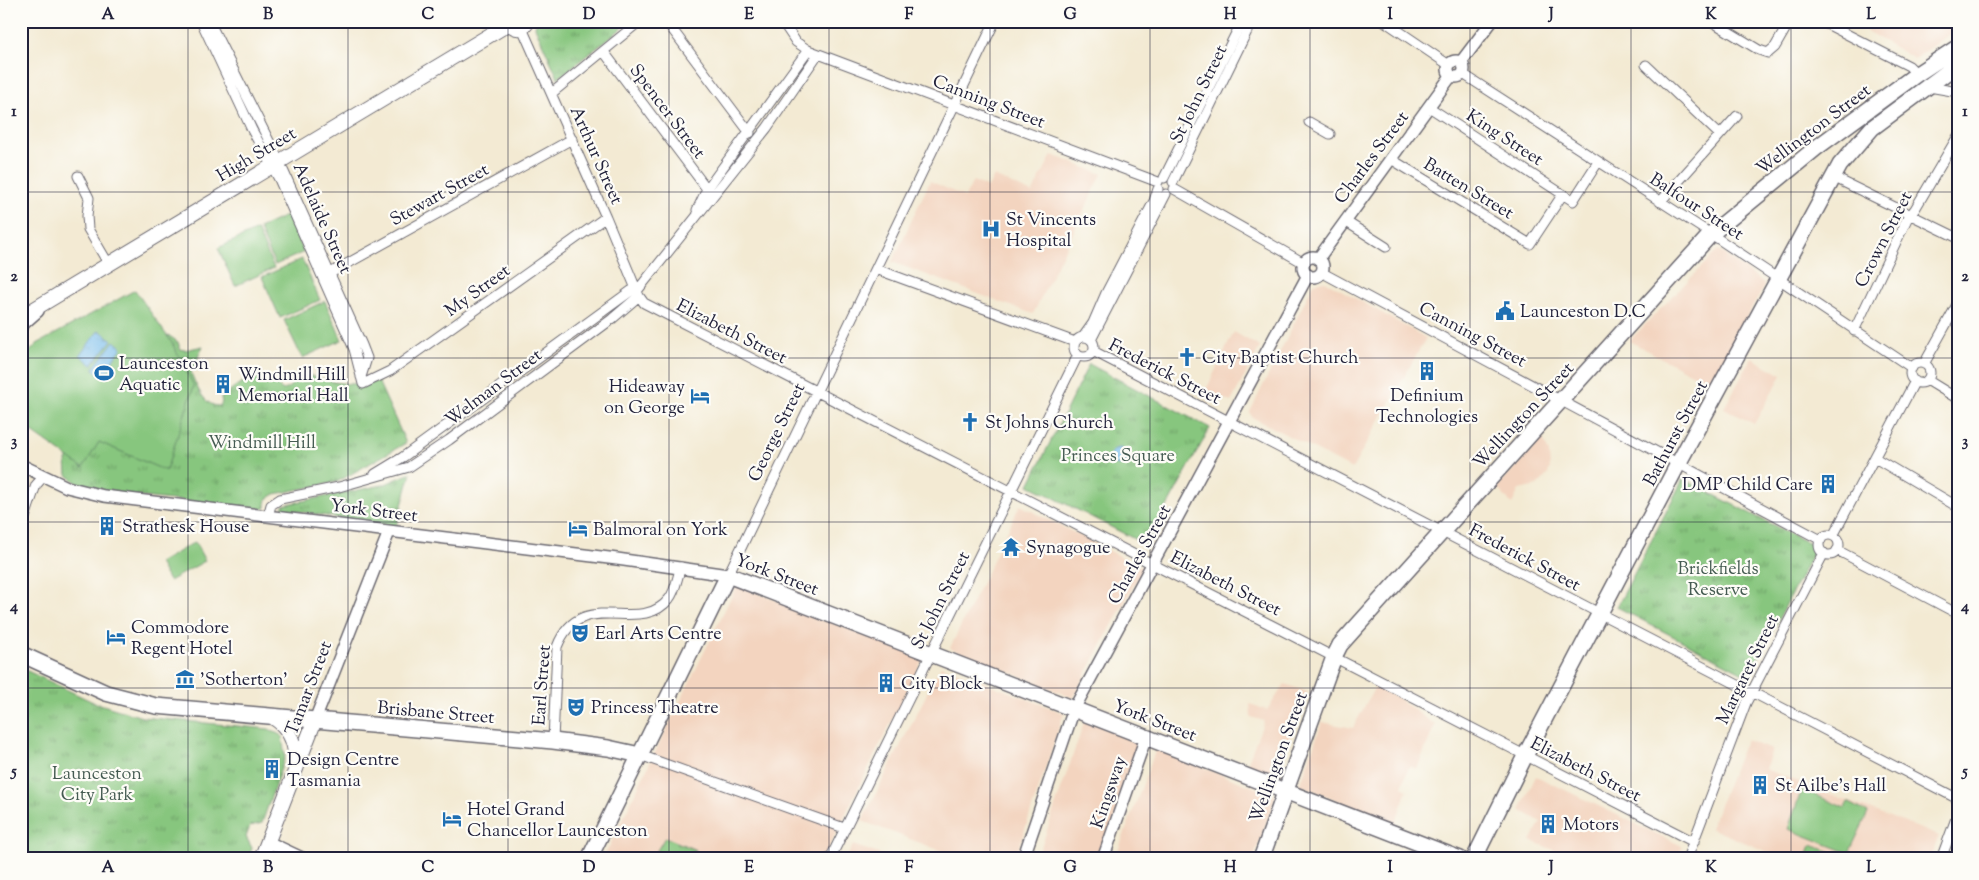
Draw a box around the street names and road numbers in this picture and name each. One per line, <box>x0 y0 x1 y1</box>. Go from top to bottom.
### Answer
street label: St John Street <box>1165 41 1235 149</box>
street label: Spencer Street <box>622 59 711 165</box>
street label: Canning Street <box>928 69 1048 136</box>
street label: Wellington Street <box>1751 79 1877 182</box>
street label: Arthur Street <box>562 103 628 209</box>
street label: King Street <box>1460 104 1548 173</box>
street label: Charles Street <box>1329 106 1416 210</box>
street label: High Street <box>212 122 302 190</box>
street label: Batten Street <box>1418 153 1518 227</box>
street label: Stewart Street <box>386 158 494 234</box>
street label: Adelaide Street <box>285 159 357 278</box>
street label: Balfour Street <box>1644 167 1748 248</box>
street label: Crown Street <box>1849 187 1920 292</box>
street label: My Street <box>440 259 516 324</box>
street label: Elizabeth Street <box>671 294 791 372</box>
street label: Canning Street <box>1414 296 1530 375</box>
street label: Frederick Street <box>1103 333 1225 412</box>
street label: Welman Street <box>440 343 548 434</box>
street label: Wellington Street <box>1468 357 1581 476</box>
street label: Bathurst Street <box>1638 376 1716 492</box>
street label: George Street <box>743 379 813 487</box>
street label: York Street <box>329 494 419 530</box>
street label: Charles Street <box>1103 500 1179 610</box>
street label: Frederick Street <box>1464 518 1585 599</box>
street label: Elizabeth Street <box>1165 546 1285 624</box>
street label: St John Street <box>906 547 978 655</box>
street label: York Street <box>731 548 822 604</box>
street label: Margaret Street <box>1711 610 1787 729</box>
street label: Tamar Street <box>280 638 340 740</box>
street label: Earl Street <box>527 644 559 726</box>
street label: Wellington Street <box>1244 688 1316 827</box>
street label: York Street <box>1109 694 1200 750</box>
street label: Brisbane Street <box>376 696 495 732</box>
street label: Elizabeth Street <box>1525 732 1645 810</box>
street label: Kingsway <box>1085 753 1134 832</box>

